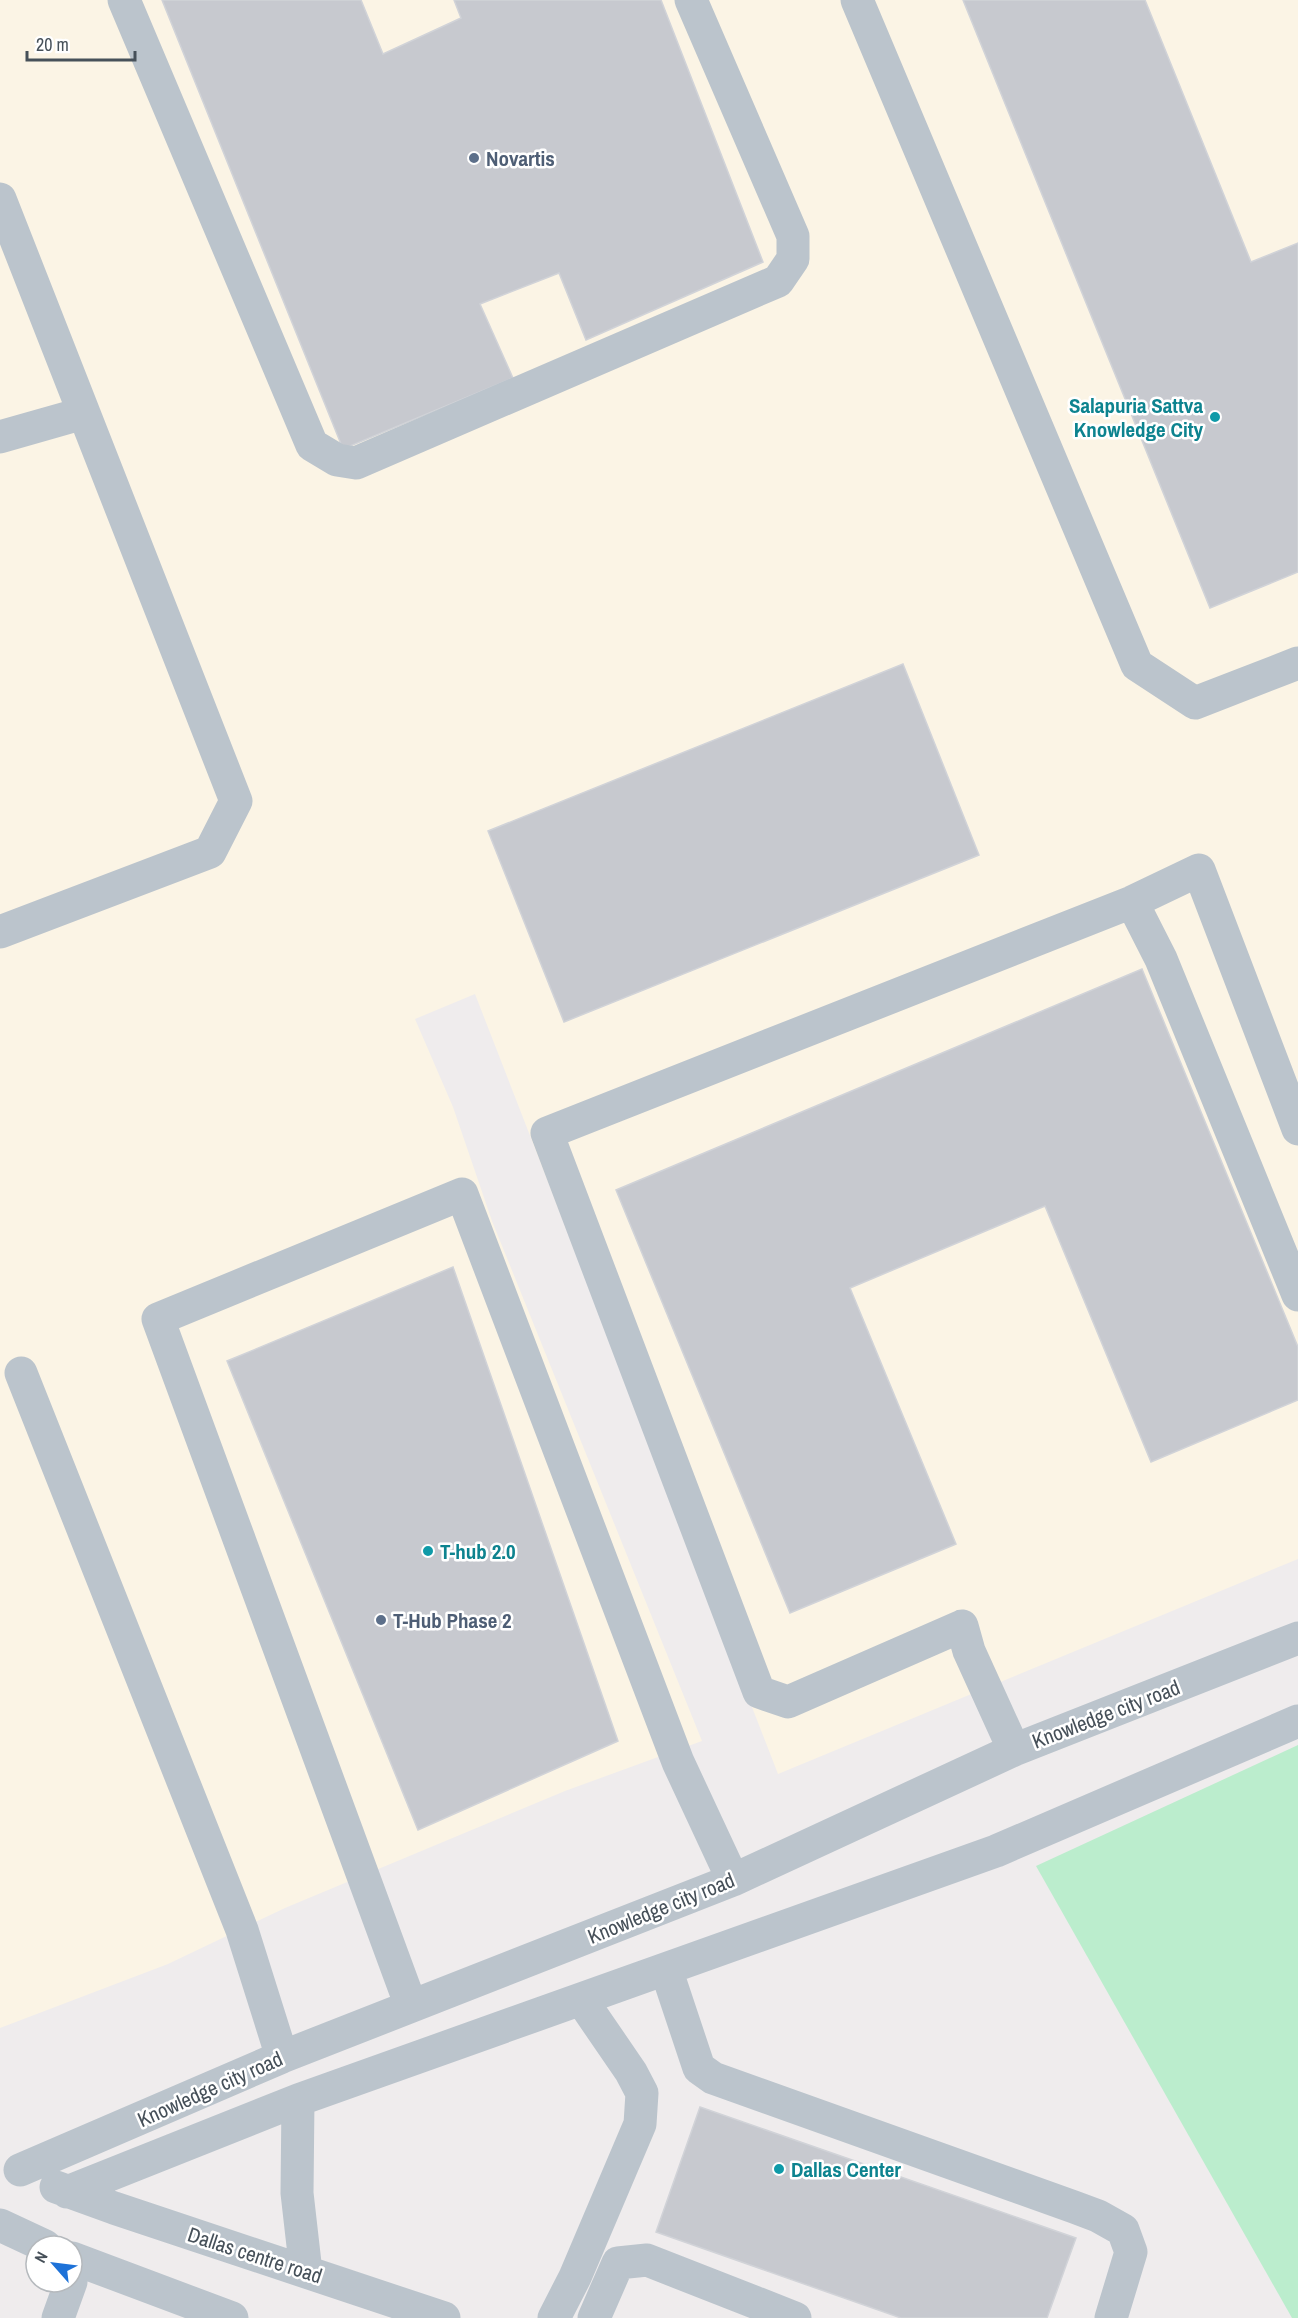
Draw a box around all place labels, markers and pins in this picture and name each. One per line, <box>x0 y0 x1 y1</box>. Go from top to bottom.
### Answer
place label: Novartis <box>486 144 555 173</box>
marker: Novartis <box>467 151 481 165</box>
place label: Salapuria Sattva Knowledge City <box>1069 391 1203 444</box>
marker: Salapuria Sattva Knowledge City <box>1208 410 1222 424</box>
place label: T-hub 2.0 <box>440 1537 516 1566</box>
marker: T-hub 2.0 <box>421 1544 435 1558</box>
place label: T-Hub Phase 2 <box>393 1606 512 1635</box>
marker: T-Hub Phase 2 <box>374 1613 388 1627</box>
place label: Dallas Center <box>791 2155 901 2184</box>
marker: Dallas Center <box>772 2162 786 2176</box>

